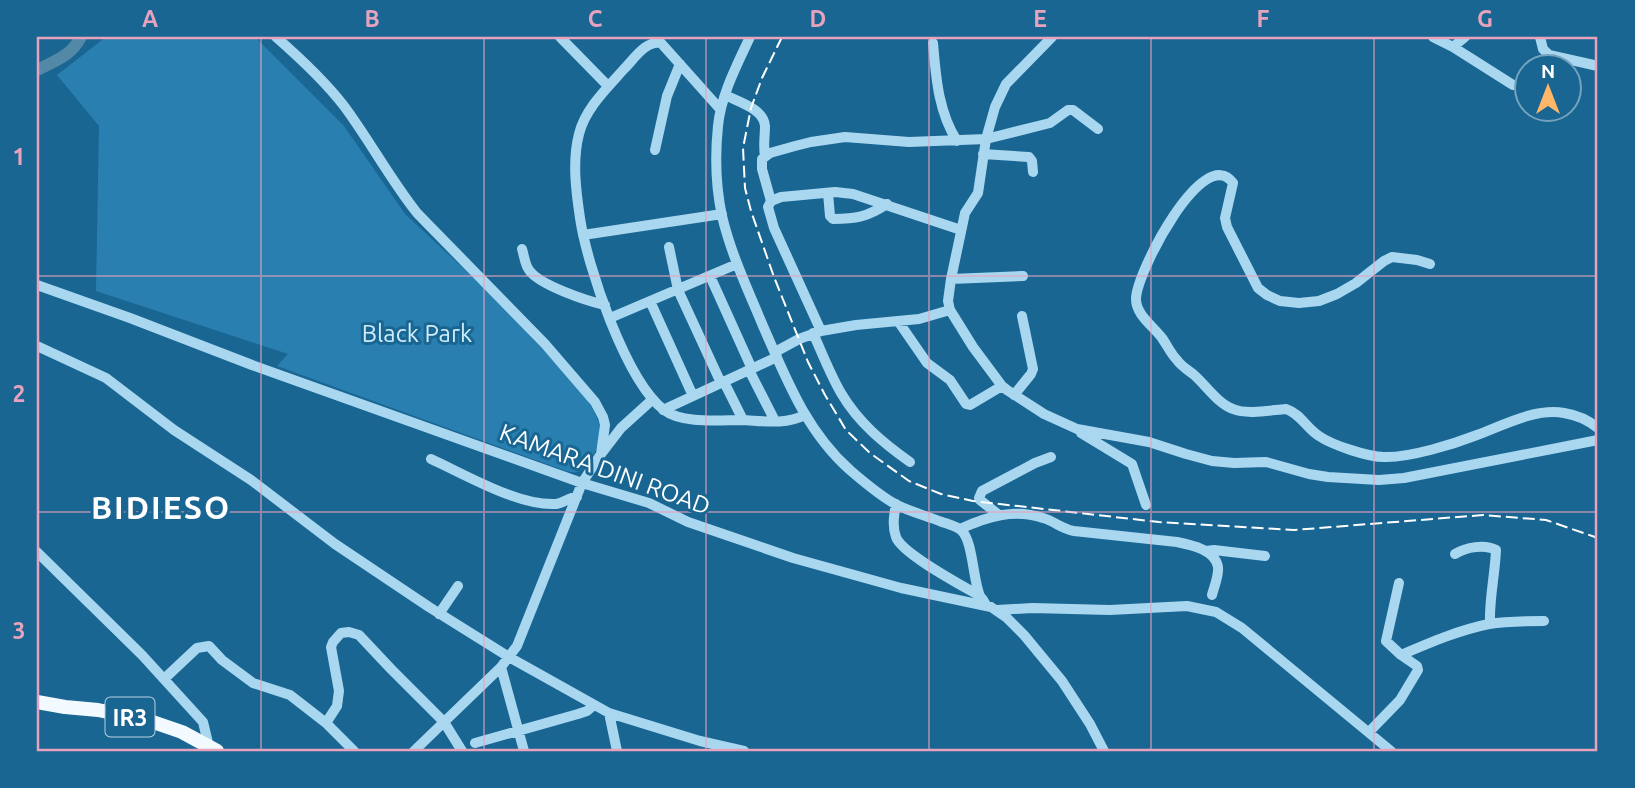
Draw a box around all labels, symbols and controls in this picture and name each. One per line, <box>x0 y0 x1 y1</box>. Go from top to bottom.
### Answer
text: A <box>142 6 158 31</box>
text: B <box>364 6 380 31</box>
text: C <box>588 6 603 31</box>
text: D <box>810 6 826 31</box>
text: E <box>1033 6 1047 31</box>
text: F <box>1257 6 1270 31</box>
text: G <box>1477 6 1493 31</box>
north arrow <box>1512 52 1582 122</box>
text: N <box>1541 60 1555 82</box>
text: 1 <box>13 144 25 169</box>
park label: Black Park <box>362 320 472 347</box>
text: 2 <box>13 381 25 406</box>
street label: KAMARA DINI ROAD <box>496 418 714 520</box>
district label: BIDIESO <box>91 489 231 525</box>
text: 3 <box>13 618 25 643</box>
road number: IR3 <box>106 698 154 736</box>

